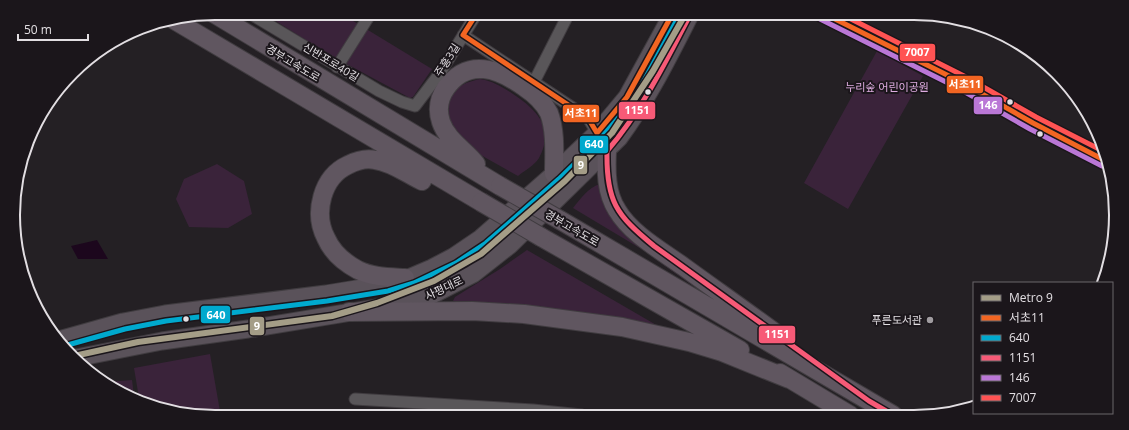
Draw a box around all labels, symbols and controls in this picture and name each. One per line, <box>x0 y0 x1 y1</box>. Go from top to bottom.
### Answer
scale bar <box>18 16 88 42</box>
text: 50 m <box>24 21 52 38</box>
street label: 신반포로40길 <box>300 39 362 84</box>
street label: 주흥3길 <box>430 40 463 79</box>
street label: 경부고속도로 <box>263 41 323 85</box>
line badge: 7007 <box>899 43 936 62</box>
text: 7007 <box>904 44 930 59</box>
line badge: 서초11 <box>946 75 984 94</box>
text: 서초11 <box>949 76 981 91</box>
park label: 누리숲 어린이공원 <box>845 79 929 94</box>
unlabelled marker <box>643 87 653 97</box>
line badge: 146 <box>973 96 1003 115</box>
text: 146 <box>979 97 997 112</box>
unlabelled marker <box>1005 97 1015 107</box>
line badge: 1151 <box>618 101 656 120</box>
text: 1151 <box>624 102 650 117</box>
line badge: 서초11 <box>562 104 600 123</box>
text: 서초11 <box>565 105 597 120</box>
unlabelled marker <box>1035 129 1045 139</box>
line badge: 640 <box>579 135 609 154</box>
text: 640 <box>585 136 603 151</box>
line badge: 9 <box>573 155 588 175</box>
text: 9 <box>578 157 584 172</box>
street label: 경부고속도로 <box>542 206 602 249</box>
street label: 사평대로 <box>422 272 465 303</box>
legend <box>973 282 1113 414</box>
text: Metro 9 <box>1009 289 1053 306</box>
line badge: 640 <box>200 305 231 324</box>
text: 640 <box>207 307 225 322</box>
text: 서초11 <box>1009 309 1045 326</box>
place label: 푸른도서관 <box>871 312 922 327</box>
unlabelled marker <box>181 314 191 324</box>
marker: 푸른도서관 <box>925 315 935 325</box>
line badge: 9 <box>249 316 265 336</box>
text: 9 <box>254 318 260 333</box>
line badge: 1151 <box>758 325 796 344</box>
text: 1151 <box>764 326 790 341</box>
text: 640 <box>1009 329 1030 346</box>
text: 1151 <box>1009 349 1036 366</box>
text: 146 <box>1009 369 1030 386</box>
text: 7007 <box>1009 389 1037 406</box>

